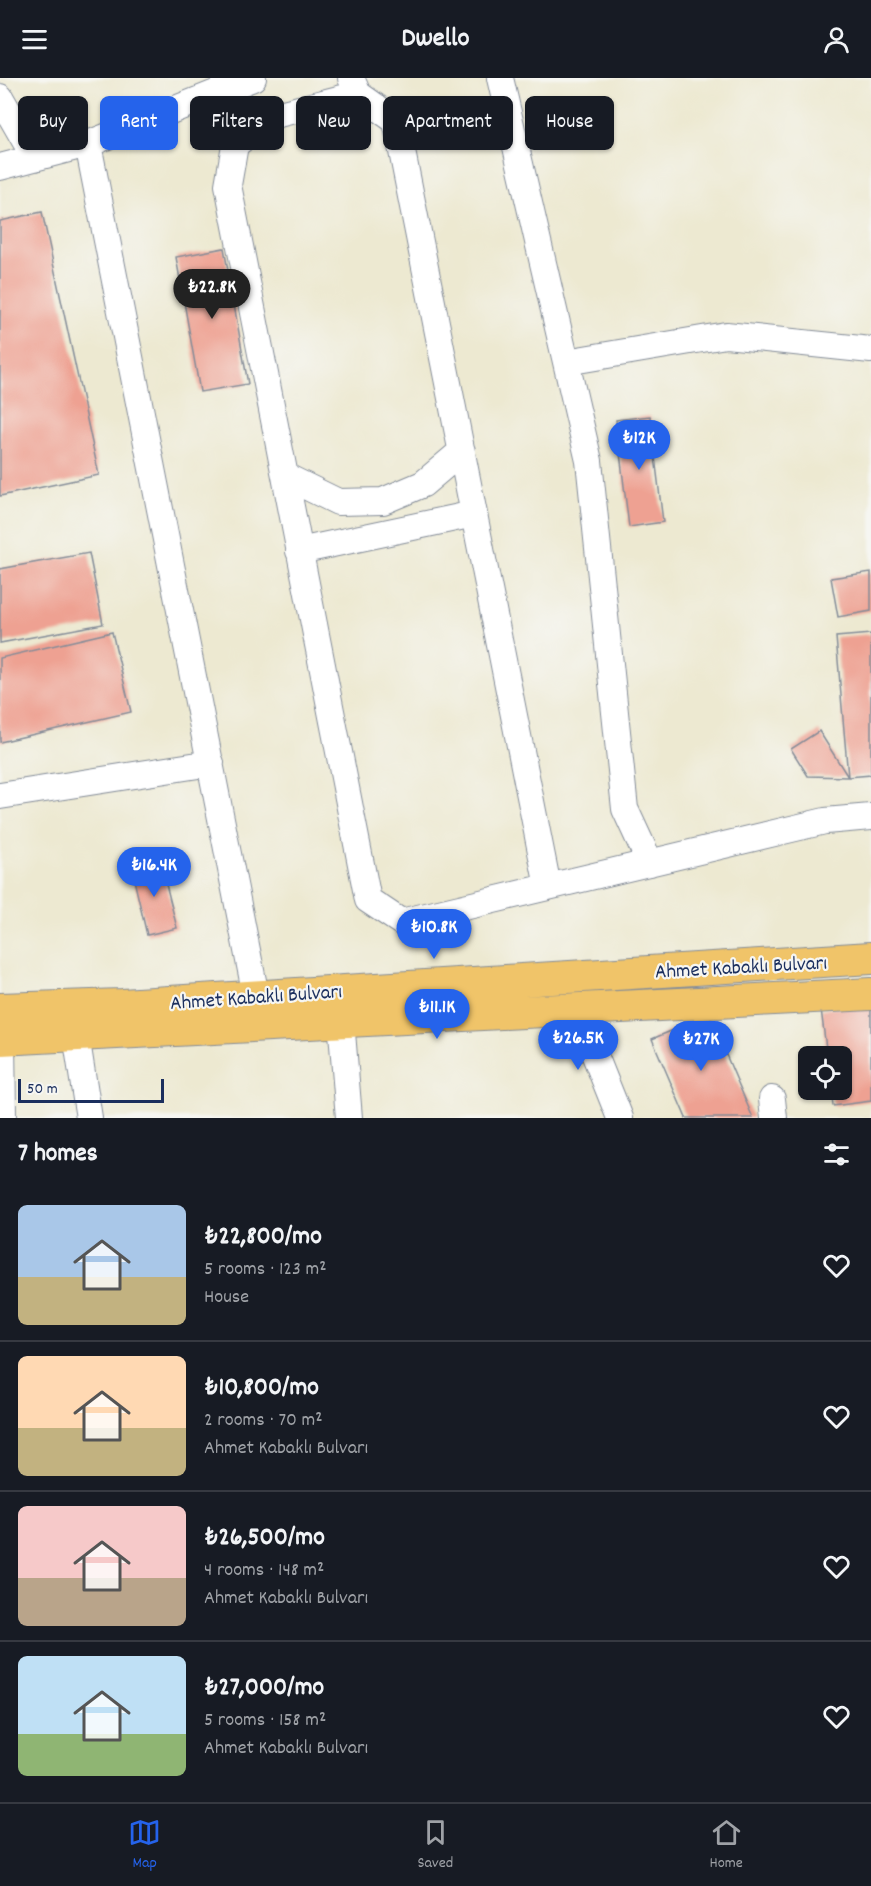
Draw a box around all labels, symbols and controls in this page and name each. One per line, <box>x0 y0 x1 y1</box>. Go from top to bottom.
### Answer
text: Dwello <box>401 20 470 59</box>
icon: menu <box>18 23 51 56</box>
icon: person <box>820 23 853 56</box>
chip: Buy <box>18 96 88 150</box>
chip: Rent <box>100 96 178 150</box>
chip: Filters <box>190 96 284 150</box>
chip: New <box>296 96 371 150</box>
chip: Apartment <box>383 96 513 150</box>
chip: House <box>525 96 614 150</box>
pin: ₺22.8K <box>163 269 261 320</box>
text: ₺22.8K <box>187 274 237 302</box>
pin: ₺12K <box>603 420 675 471</box>
text: ₺12K <box>622 425 656 453</box>
pin: ₺16.4K <box>105 847 203 898</box>
text: ₺16.4K <box>131 852 177 880</box>
pin: ₺10.8K <box>385 909 483 960</box>
text: ₺10.8K <box>411 914 458 942</box>
street label: Ahmet Kabaklı Bulvarı <box>654 950 828 988</box>
street label: Ahmet Kabaklı Bulvarı <box>169 978 343 1020</box>
pin: ₺11.1K <box>388 989 486 1040</box>
text: ₺11.1K <box>419 994 455 1022</box>
pin: ₺26.5K <box>529 1020 627 1071</box>
pin: ₺27K <box>665 1021 737 1072</box>
text: ₺26.5K <box>552 1025 604 1053</box>
text: ₺27K <box>683 1026 719 1054</box>
map controls <box>798 1046 852 1100</box>
button: locate <box>798 1046 852 1100</box>
scale bar <box>18 1076 164 1103</box>
text: 50 m <box>27 1078 58 1101</box>
text: 7 homes <box>18 1136 98 1173</box>
icon: filters <box>820 1138 853 1171</box>
text: ₺22,800/mo <box>204 1219 322 1256</box>
icon: home <box>66 1229 138 1301</box>
icon: heart <box>820 1249 853 1282</box>
text: 5 rooms · 123 m² <box>204 1256 327 1284</box>
text: House <box>204 1284 249 1312</box>
text: ₺10,800/mo <box>204 1370 319 1407</box>
icon: home <box>66 1380 138 1452</box>
icon: heart <box>820 1400 853 1433</box>
text: 2 rooms · 70 m² <box>204 1407 323 1435</box>
text: Ahmet Kabaklı Bulvarı <box>204 1435 368 1463</box>
text: ₺26,500/mo <box>204 1520 325 1557</box>
icon: home <box>66 1530 138 1602</box>
icon: heart <box>820 1550 853 1583</box>
text: 4 rooms · 148 m² <box>204 1557 324 1585</box>
text: Ahmet Kabaklı Bulvarı <box>204 1585 368 1613</box>
text: ₺27,000/mo <box>204 1670 324 1707</box>
icon: home <box>66 1680 138 1752</box>
icon: heart <box>820 1700 853 1733</box>
text: 5 rooms · 158 m² <box>204 1707 326 1735</box>
text: Ahmet Kabaklı Bulvarı <box>204 1735 368 1763</box>
tab: Map <box>128 1816 161 1875</box>
tab: Saved <box>417 1816 453 1875</box>
tab: Home <box>709 1816 743 1875</box>

